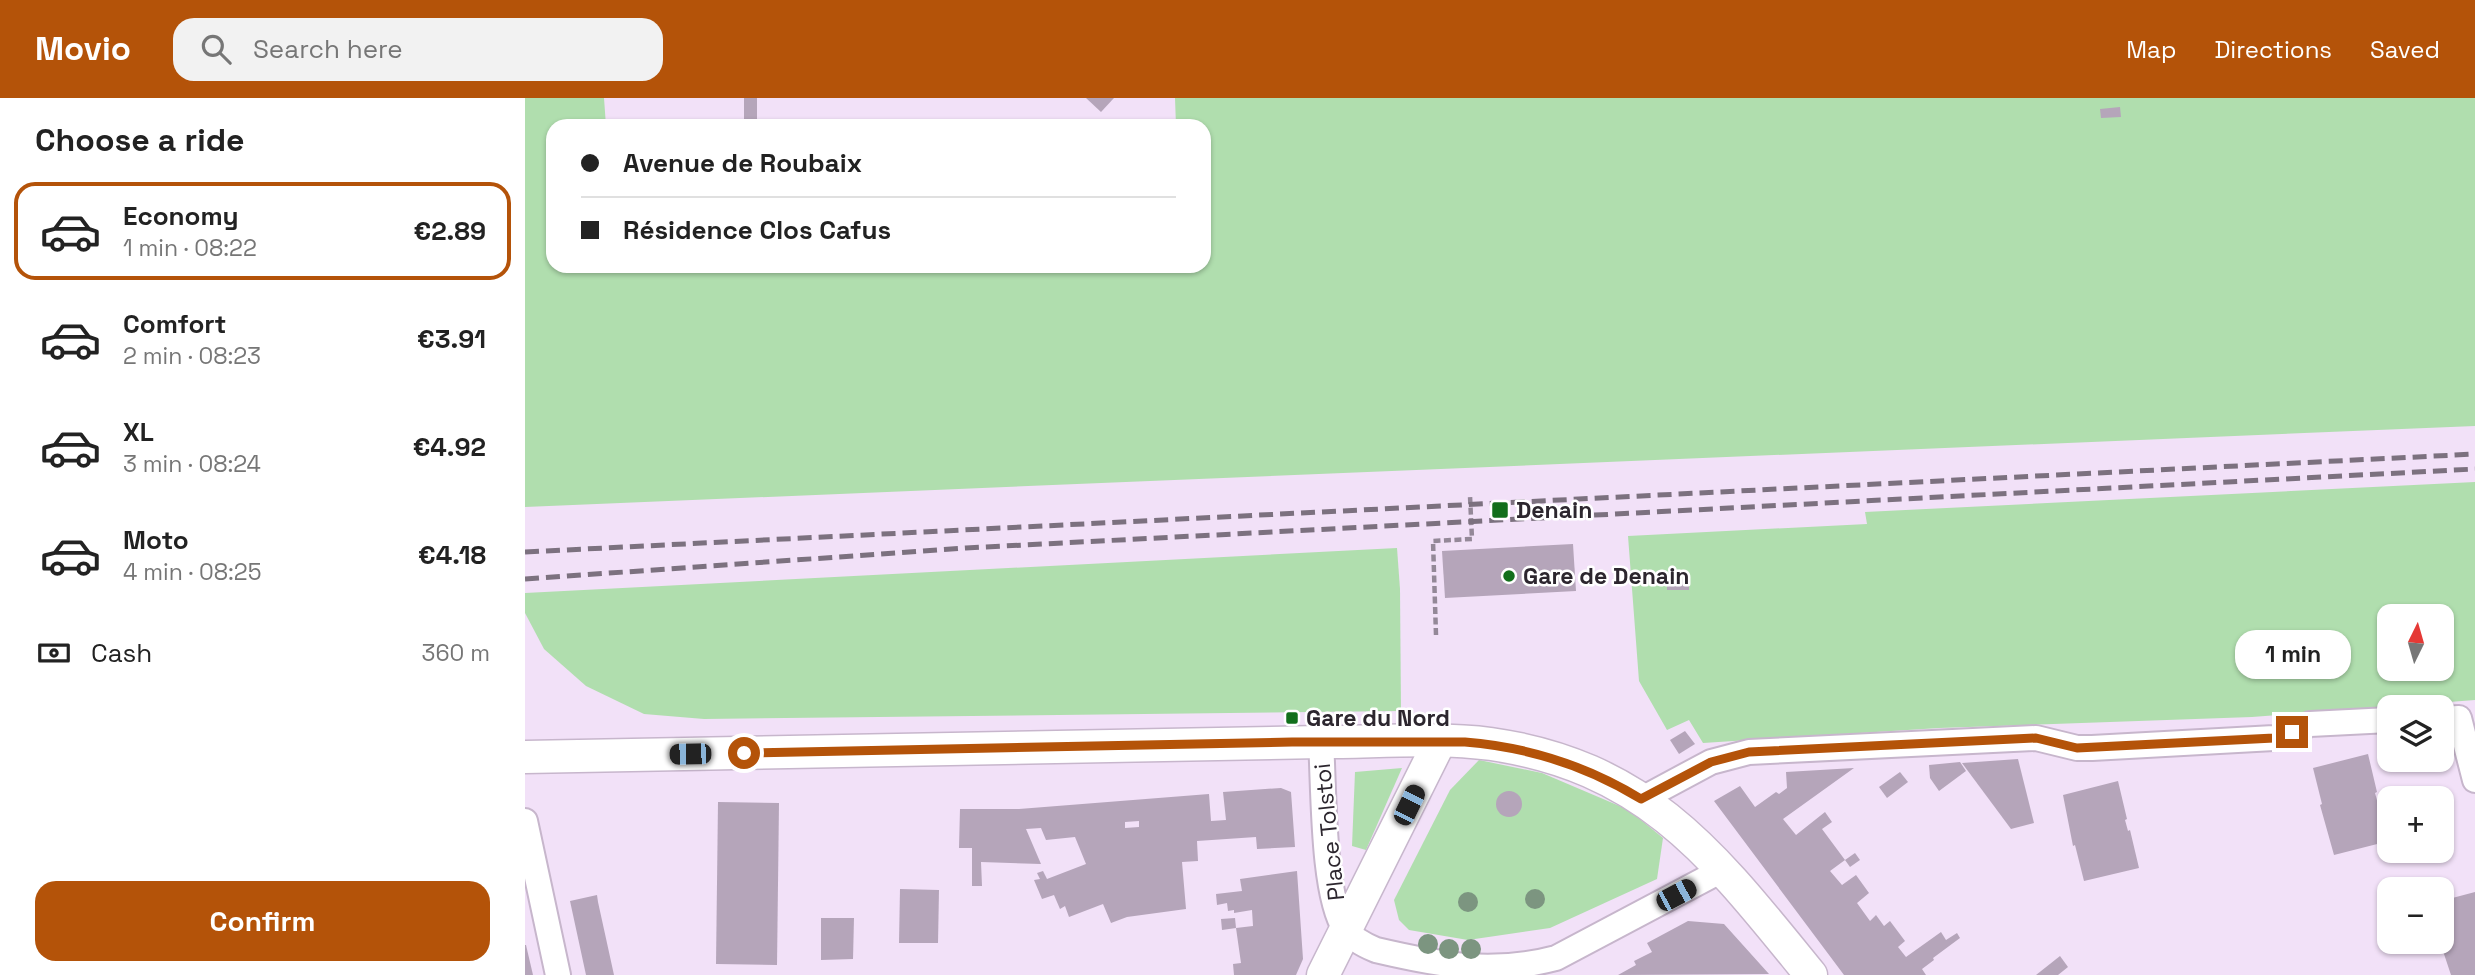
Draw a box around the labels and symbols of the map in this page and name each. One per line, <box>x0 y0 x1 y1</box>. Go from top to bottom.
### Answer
place label: Denain <box>1516 495 1592 525</box>
marker: Denain <box>1490 500 1510 520</box>
place label: Gare de Denain <box>1523 561 1689 591</box>
marker: Gare de Denain <box>1501 568 1517 584</box>
north arrow <box>2377 604 2453 681</box>
callout: 1 min <box>2234 630 2350 680</box>
place label: Gare du Nord <box>1306 703 1450 733</box>
marker: Gare du Nord <box>1284 710 1300 726</box>
route end <box>2276 716 2308 748</box>
route start <box>728 737 760 769</box>
car <box>669 743 712 765</box>
street label: Place Tolstoi <box>1307 762 1351 902</box>
car <box>1391 782 1428 828</box>
car <box>1653 876 1700 914</box>

